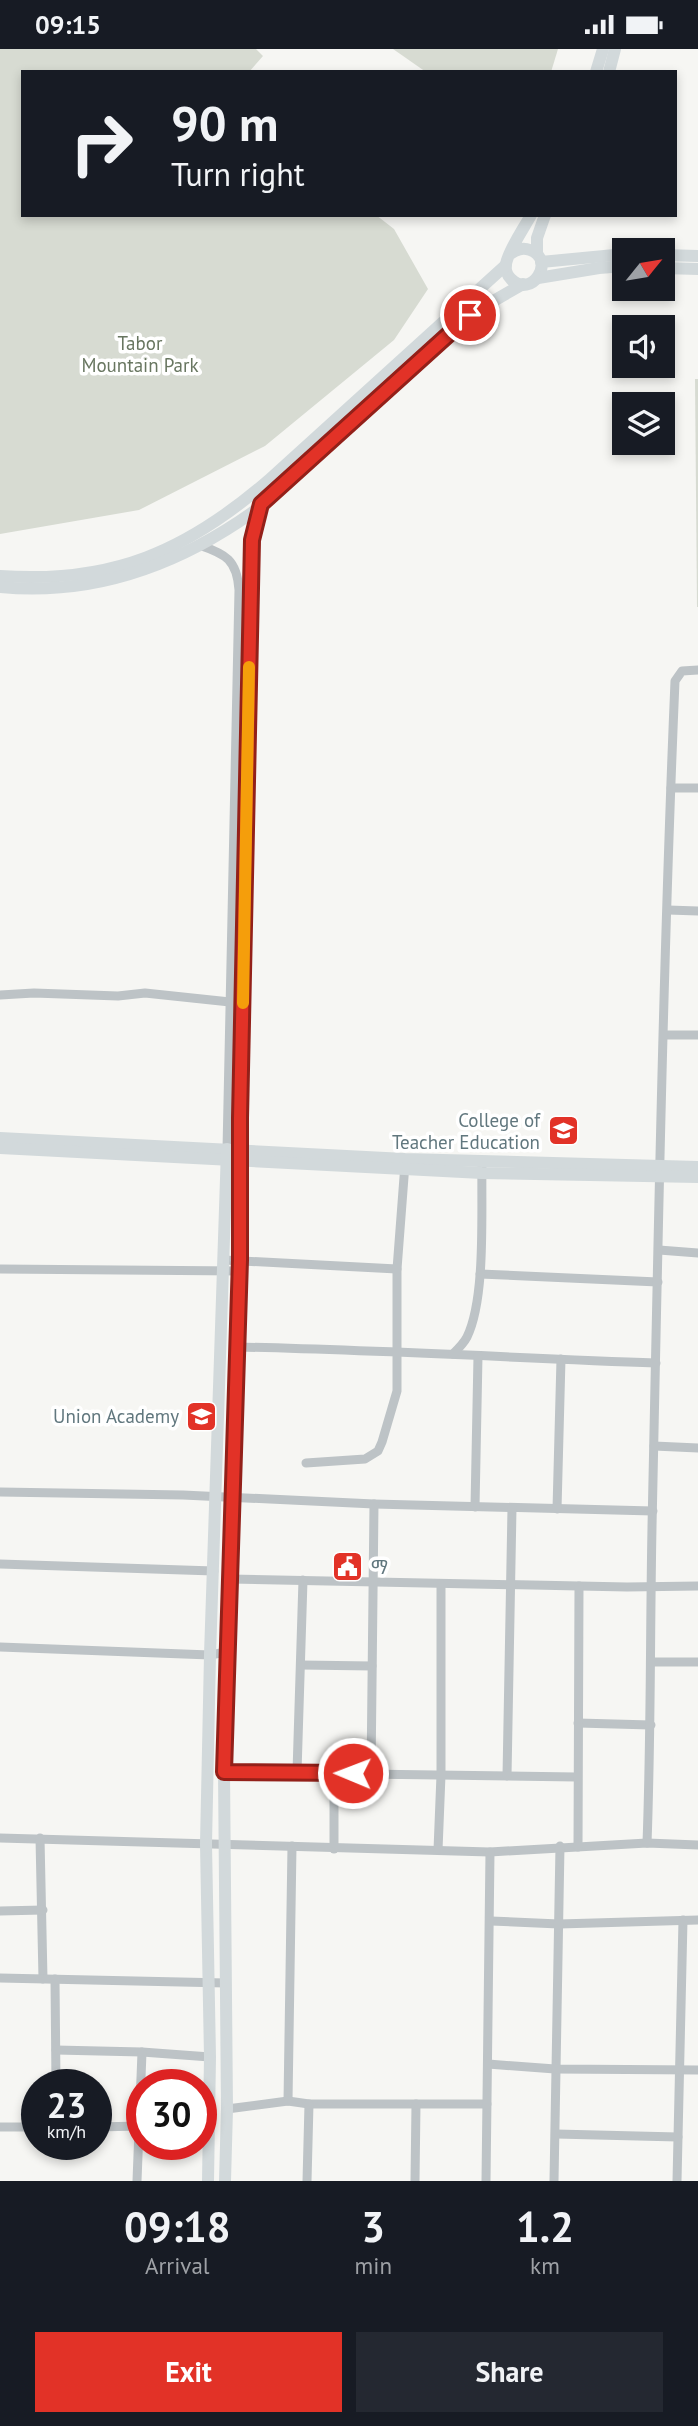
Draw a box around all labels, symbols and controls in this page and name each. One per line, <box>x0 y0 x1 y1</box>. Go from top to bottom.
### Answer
text: 09:15 <box>35 8 101 41</box>
text: 90 m <box>171 91 278 155</box>
icon: right <box>56 98 147 189</box>
text: Turn right <box>171 153 305 195</box>
north arrow <box>612 238 676 301</box>
map controls <box>612 238 675 455</box>
pin <box>440 285 500 345</box>
icon: arrive <box>451 296 489 334</box>
button: sound <box>612 315 675 378</box>
park label: Tabor Mountain Park <box>81 331 199 377</box>
button: layers <box>612 392 675 455</box>
place label: College of Teacher Education <box>392 1108 541 1154</box>
school or university icon: College of Teacher Education <box>546 1114 580 1148</box>
school or university icon: Union Academy <box>185 1399 219 1433</box>
place label: Union Academy <box>53 1404 179 1428</box>
public building icon: ማ <box>331 1550 365 1584</box>
place label: ማ <box>371 1555 388 1579</box>
position arrow <box>316 1736 390 1810</box>
speed limit sign: 30 <box>126 2069 217 2160</box>
text: 23 <box>47 2082 86 2128</box>
text: km/h <box>47 2120 86 2143</box>
text: 09:18 <box>124 2199 231 2254</box>
text: 3 <box>361 2199 385 2254</box>
text: 1.2 <box>516 2199 574 2254</box>
text: Arrival <box>145 2251 210 2280</box>
text: min <box>355 2251 392 2280</box>
text: km <box>530 2251 560 2280</box>
button: Exit <box>35 2332 342 2412</box>
button: Share <box>356 2332 663 2412</box>

